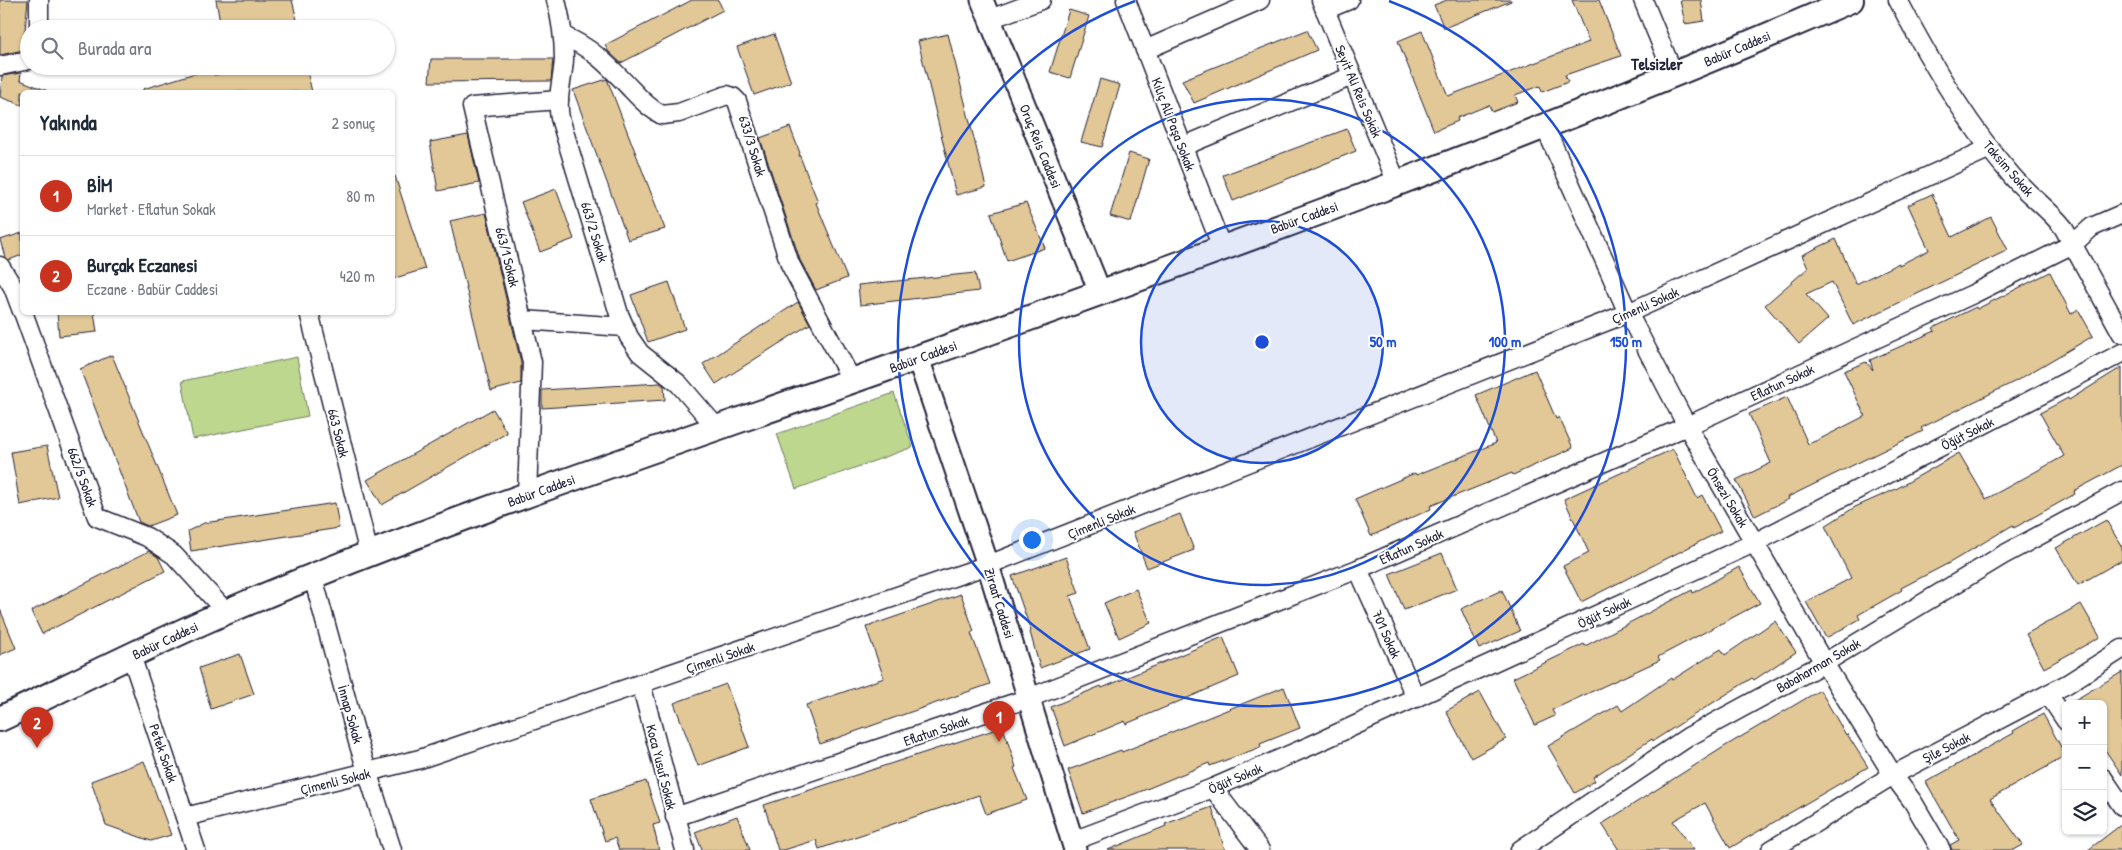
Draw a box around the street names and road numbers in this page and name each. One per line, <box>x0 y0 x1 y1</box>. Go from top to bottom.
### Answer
street label: Babür Caddesi <box>1701 25 1773 71</box>
street label: Seyit Ali Reis Sokak <box>1330 42 1387 141</box>
street label: Kılıç Ali Paşa Sokak <box>1148 75 1201 173</box>
street label: Oruç Reis Caddesi <box>1015 101 1067 191</box>
street label: 633/3 Sokak <box>735 113 771 179</box>
street label: Taksim Sokak <box>1979 136 2039 200</box>
street label: Babür Caddesi <box>1268 196 1340 238</box>
street label: 663/2 Sokak <box>577 199 613 265</box>
street label: 663/1 Sokak <box>491 225 525 289</box>
street label: Çimenli Sokak <box>1608 282 1682 328</box>
street label: Babür Caddesi <box>887 335 959 377</box>
street label: Eflatun Sokak <box>1747 359 1817 405</box>
street label: 663 Sokak <box>324 407 354 460</box>
street label: Öğüt Sokak <box>1937 412 1997 455</box>
street label: 662/5 Sokak <box>63 445 103 510</box>
street label: Önsezi Sokak <box>1703 464 1753 531</box>
street label: Babür Caddesi <box>505 469 577 511</box>
street label: Çimenli Sokak <box>1064 499 1138 543</box>
street label: Eflatun Sokak <box>1376 523 1446 569</box>
street label: Ziraat Caddesi <box>980 565 1020 641</box>
street label: Öğüt Sokak <box>1574 591 1634 634</box>
street label: 701 Sokak <box>1368 607 1406 661</box>
street label: Babür Caddesi <box>129 616 201 664</box>
street label: Babaharman Sokak <box>1772 633 1864 697</box>
street label: Çimenli Sokak <box>683 636 757 678</box>
street label: İnnap Sokak <box>333 683 368 746</box>
street label: Eflatun Sokak <box>901 710 971 750</box>
street label: Petek Sokak <box>145 721 183 785</box>
street label: Koca Yusuf Sokak <box>642 722 682 812</box>
street label: Şile Sokak <box>1919 727 1973 767</box>
street label: Öğüt Sokak <box>1205 758 1265 799</box>
street label: Çimenli Sokak <box>298 763 372 799</box>

